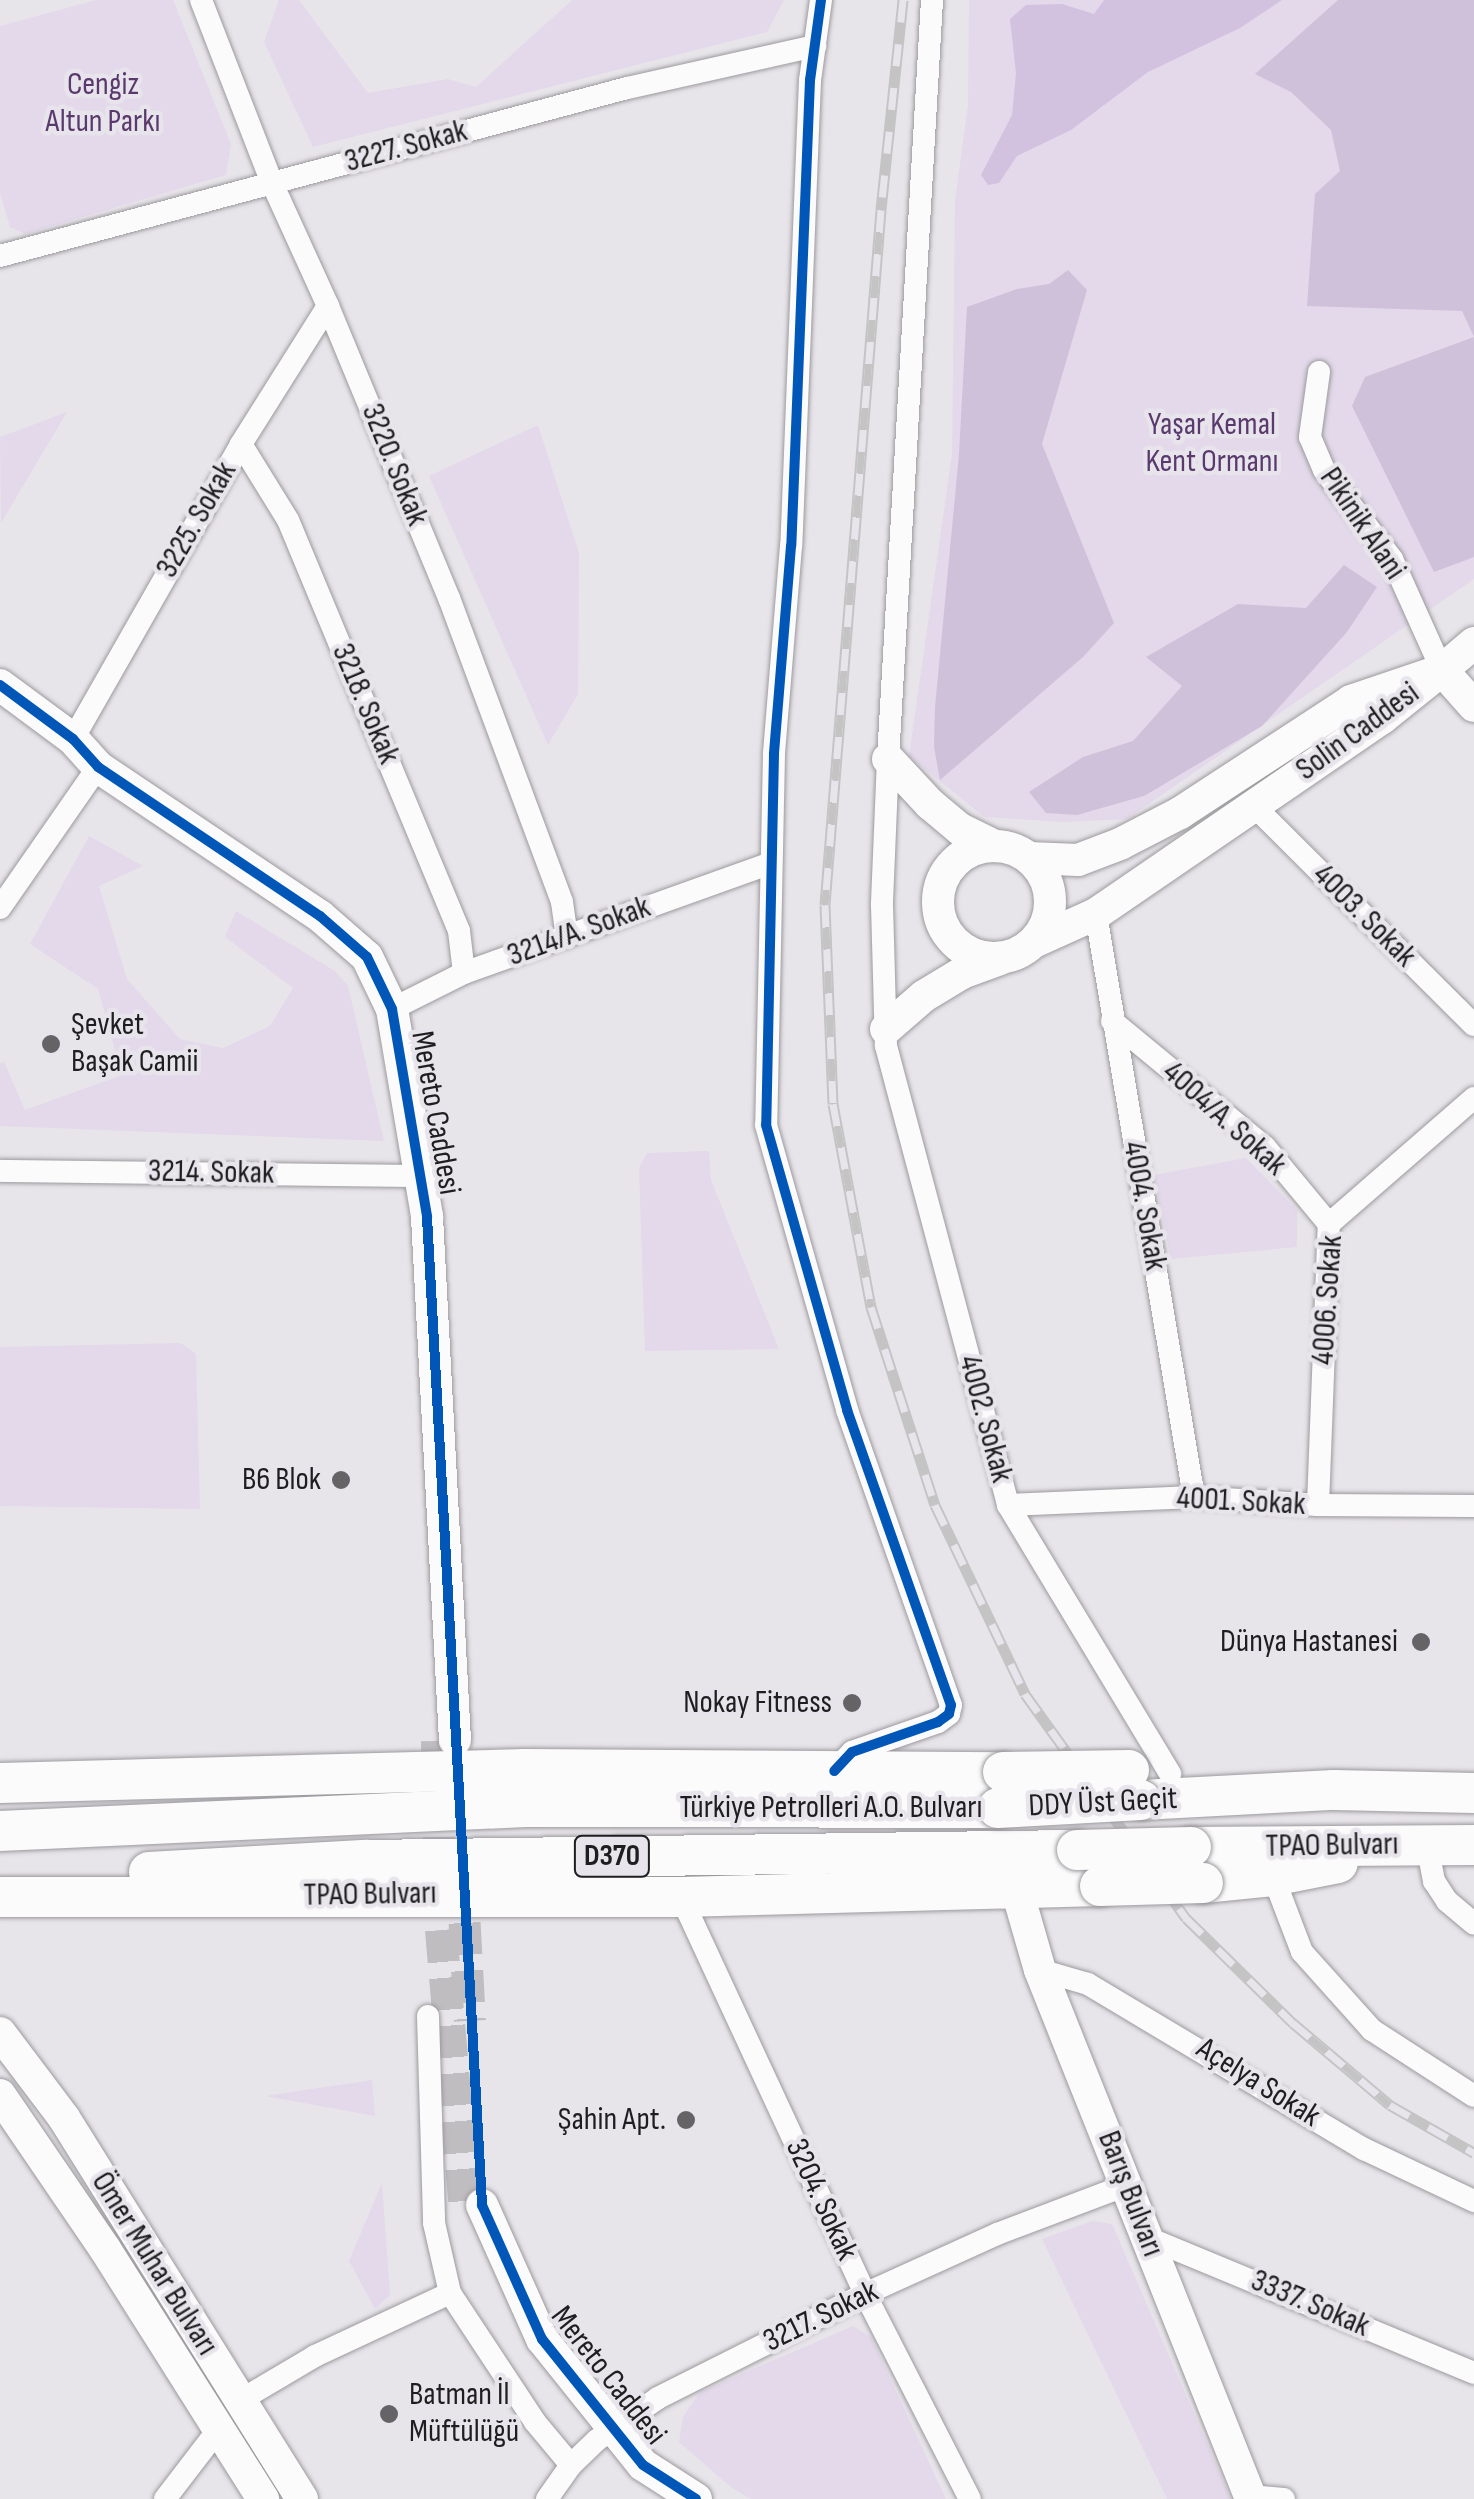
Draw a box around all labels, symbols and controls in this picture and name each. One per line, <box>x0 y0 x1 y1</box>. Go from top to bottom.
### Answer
park label: Cengiz Altun Parkı <box>46 67 160 142</box>
street label: 3227. Sokak <box>341 112 471 182</box>
street label: 3220. Sokak <box>352 398 436 532</box>
park label: Yaşar Kemal Kent Ormanı <box>1145 407 1279 482</box>
street label: 3225. Sokak <box>149 455 245 585</box>
street label: Pikinik Alani <box>1311 461 1413 587</box>
street label: 3218. Sokak <box>323 638 407 770</box>
street label: Solin Caddesi <box>1289 675 1427 789</box>
street label: 4003. Sokak <box>1304 856 1424 976</box>
street label: 3214/A. Sokak <box>502 888 656 976</box>
place label: Şevket Başak Camii <box>71 1007 198 1082</box>
street label: Mereto Caddesi <box>402 1028 468 1198</box>
marker: Şevket Başak Camii <box>40 1033 62 1055</box>
street label: 4004/A. Sokak <box>1154 1054 1294 1184</box>
street label: 4004. Sokak <box>1114 1139 1174 1273</box>
street label: 3214. Sokak <box>148 1153 274 1193</box>
street label: 4006. Sokak <box>1304 1234 1352 1366</box>
street label: 4002. Sokak <box>950 1351 1020 1487</box>
place label: B6 Blok <box>242 1461 321 1499</box>
marker: B6 Blok <box>330 1469 352 1491</box>
street label: 4001. Sokak <box>1176 1479 1306 1525</box>
place label: Dünya Hastanesi <box>1220 1623 1398 1661</box>
marker: Dünya Hastanesi <box>1408 1629 1434 1655</box>
place label: Nokay Fitness <box>683 1684 832 1722</box>
marker: Nokay Fitness <box>841 1692 863 1714</box>
street label: DDY Üst Geçit <box>1028 1780 1178 1826</box>
street label: Türkiye Petrolleri A.O. Bulvarı <box>680 1789 982 1827</box>
street label: TPAO Bulvarı <box>1265 1826 1399 1866</box>
road number: D370 <box>572 1831 652 1881</box>
street label: TPAO Bulvarı <box>303 1875 437 1915</box>
street label: Açelya Sokak <box>1189 2030 1327 2136</box>
place label: Şahin Apt. <box>558 2101 666 2139</box>
marker: Şahin Apt. <box>675 2109 697 2131</box>
street label: Barış Bulvarı <box>1089 2126 1171 2262</box>
street label: 3204. Sokak <box>776 2133 866 2267</box>
street label: Ömer Muhar Bulvarı <box>82 2165 226 2363</box>
street label: 3337. Sokak <box>1245 2262 1375 2346</box>
street label: 3217. Sokak <box>757 2273 885 2361</box>
street label: Mereto Caddesi <box>542 2299 674 2453</box>
place label: Batman İl Müftülüğü <box>409 2377 519 2452</box>
marker: Batman İl Müftülüğü <box>378 2403 400 2425</box>

